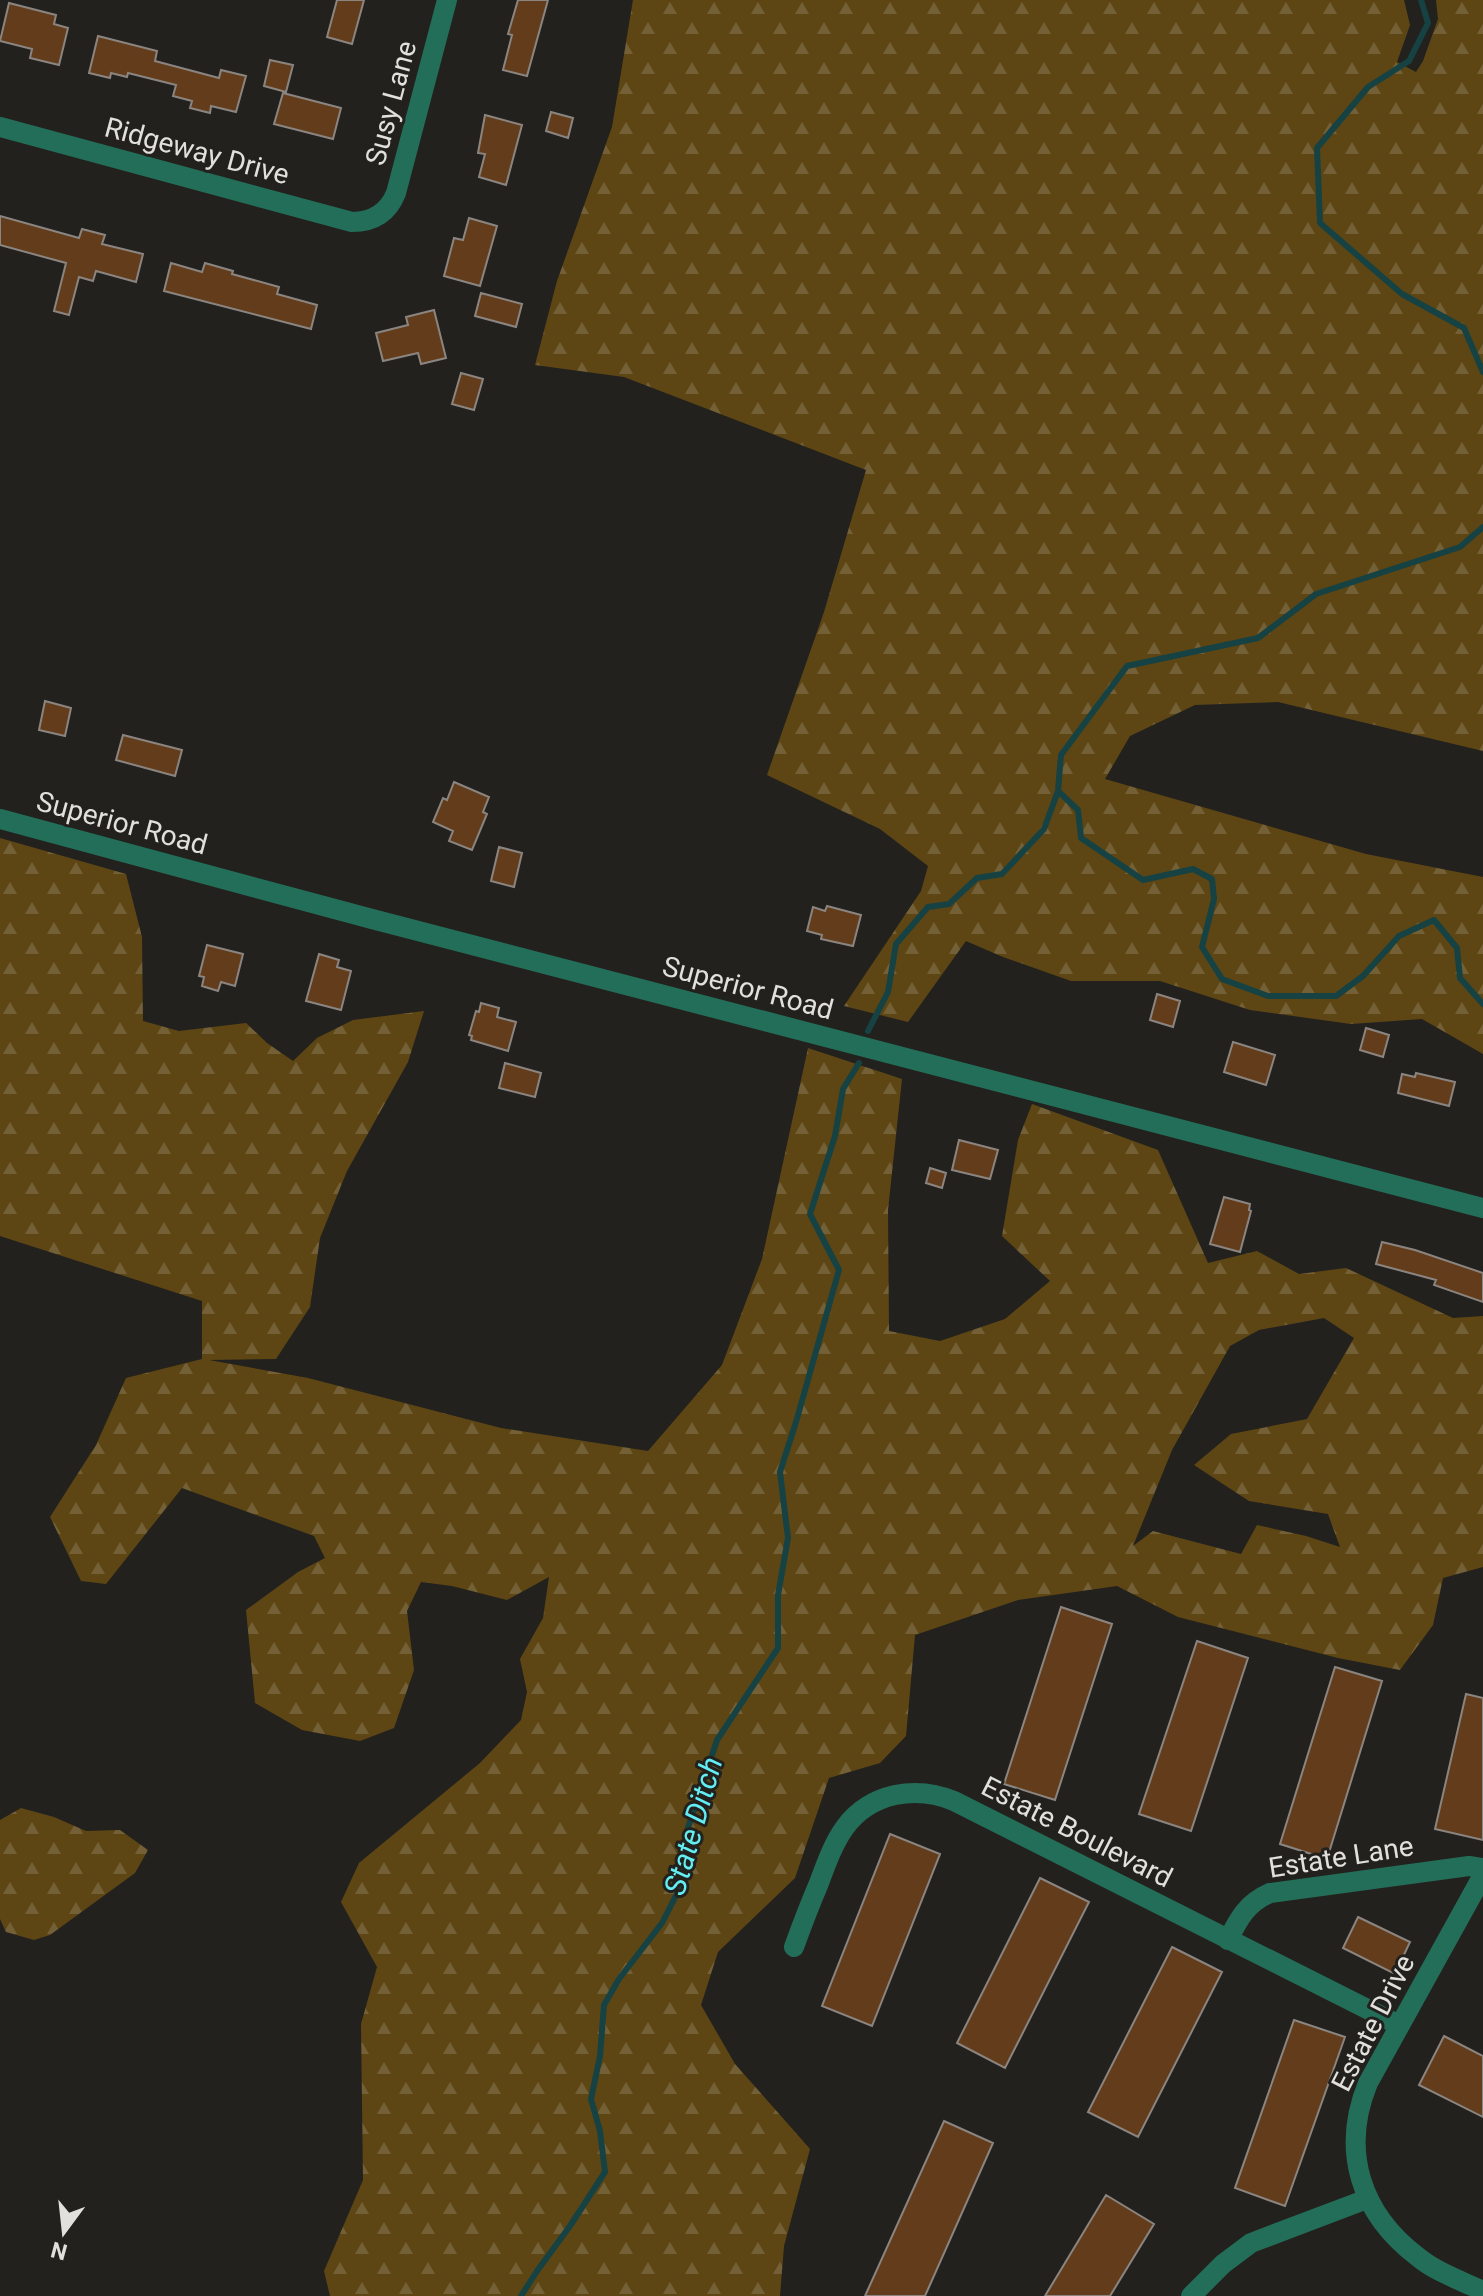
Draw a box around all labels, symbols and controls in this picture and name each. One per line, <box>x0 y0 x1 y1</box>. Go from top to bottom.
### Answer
street label: Susy Lane <box>359 37 423 169</box>
street label: Ridgeway Drive <box>101 111 293 191</box>
street label: Superior Road <box>33 784 211 862</box>
street label: Superior Road <box>659 949 837 1027</box>
water label: State Ditch <box>657 1753 729 1899</box>
street label: Estate Boulevard <box>976 1770 1178 1894</box>
street label: Estate Lane <box>1266 1829 1416 1885</box>
street label: Estate Drive <box>1325 1949 1421 2097</box>
north arrow <box>24 2192 104 2272</box>
text: N <box>48 2237 70 2265</box>

